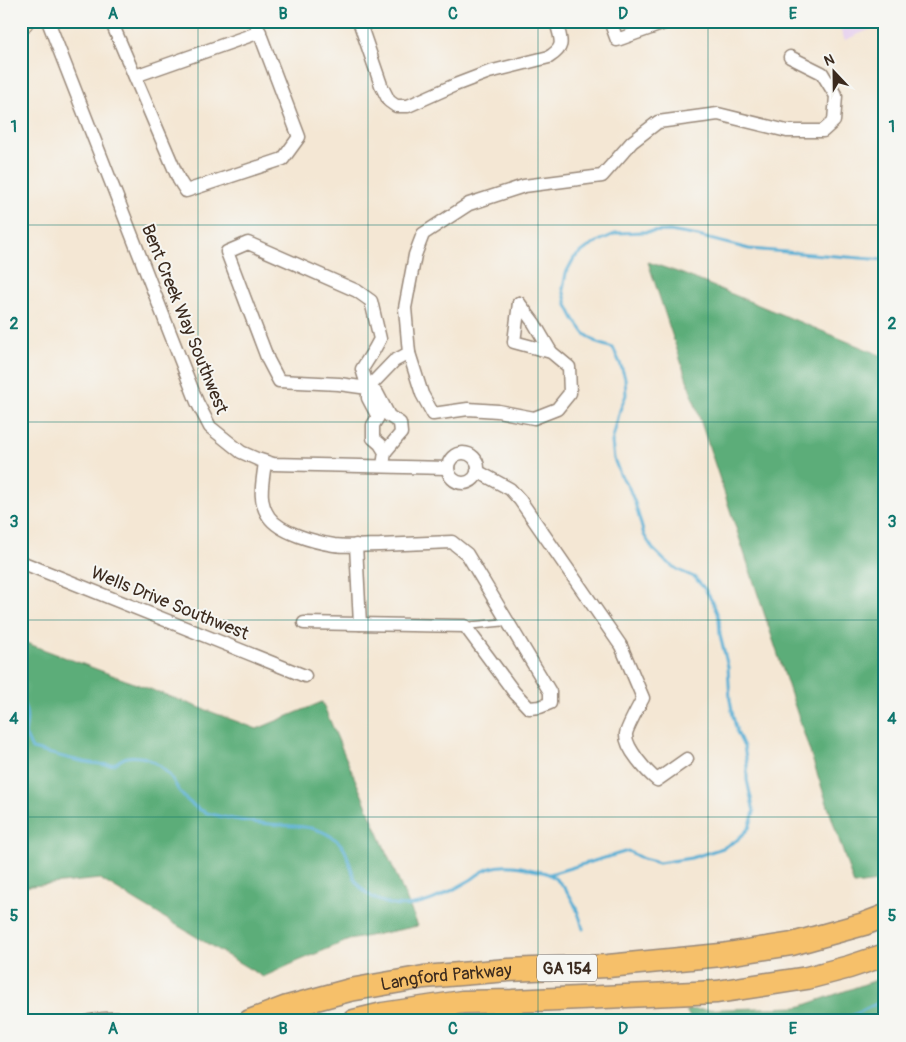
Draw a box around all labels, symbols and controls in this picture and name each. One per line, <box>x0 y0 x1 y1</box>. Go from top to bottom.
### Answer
text: A <box>108 4 119 24</box>
text: B <box>278 4 288 24</box>
text: C <box>448 4 458 24</box>
text: D <box>618 4 628 24</box>
text: E <box>789 4 798 24</box>
north arrow <box>808 48 858 98</box>
text: N <box>822 51 837 70</box>
text: 1 <box>11 117 17 137</box>
text: 1 <box>889 117 895 137</box>
street label: Bent Creek Way Southwest <box>136 221 233 418</box>
text: 2 <box>10 314 19 334</box>
text: 2 <box>888 314 897 334</box>
text: 3 <box>10 512 19 532</box>
text: 3 <box>888 512 897 532</box>
street label: Wells Drive Southwest <box>87 561 253 646</box>
text: 4 <box>9 709 19 729</box>
text: 4 <box>887 709 897 729</box>
text: 5 <box>10 906 19 926</box>
text: 5 <box>888 906 897 926</box>
road number: GA 154 <box>537 954 597 981</box>
street label: Langford Parkway <box>379 959 513 996</box>
text: A <box>108 1019 119 1039</box>
text: B <box>278 1019 288 1039</box>
text: C <box>448 1019 458 1039</box>
text: D <box>618 1019 628 1039</box>
text: E <box>789 1019 798 1039</box>

